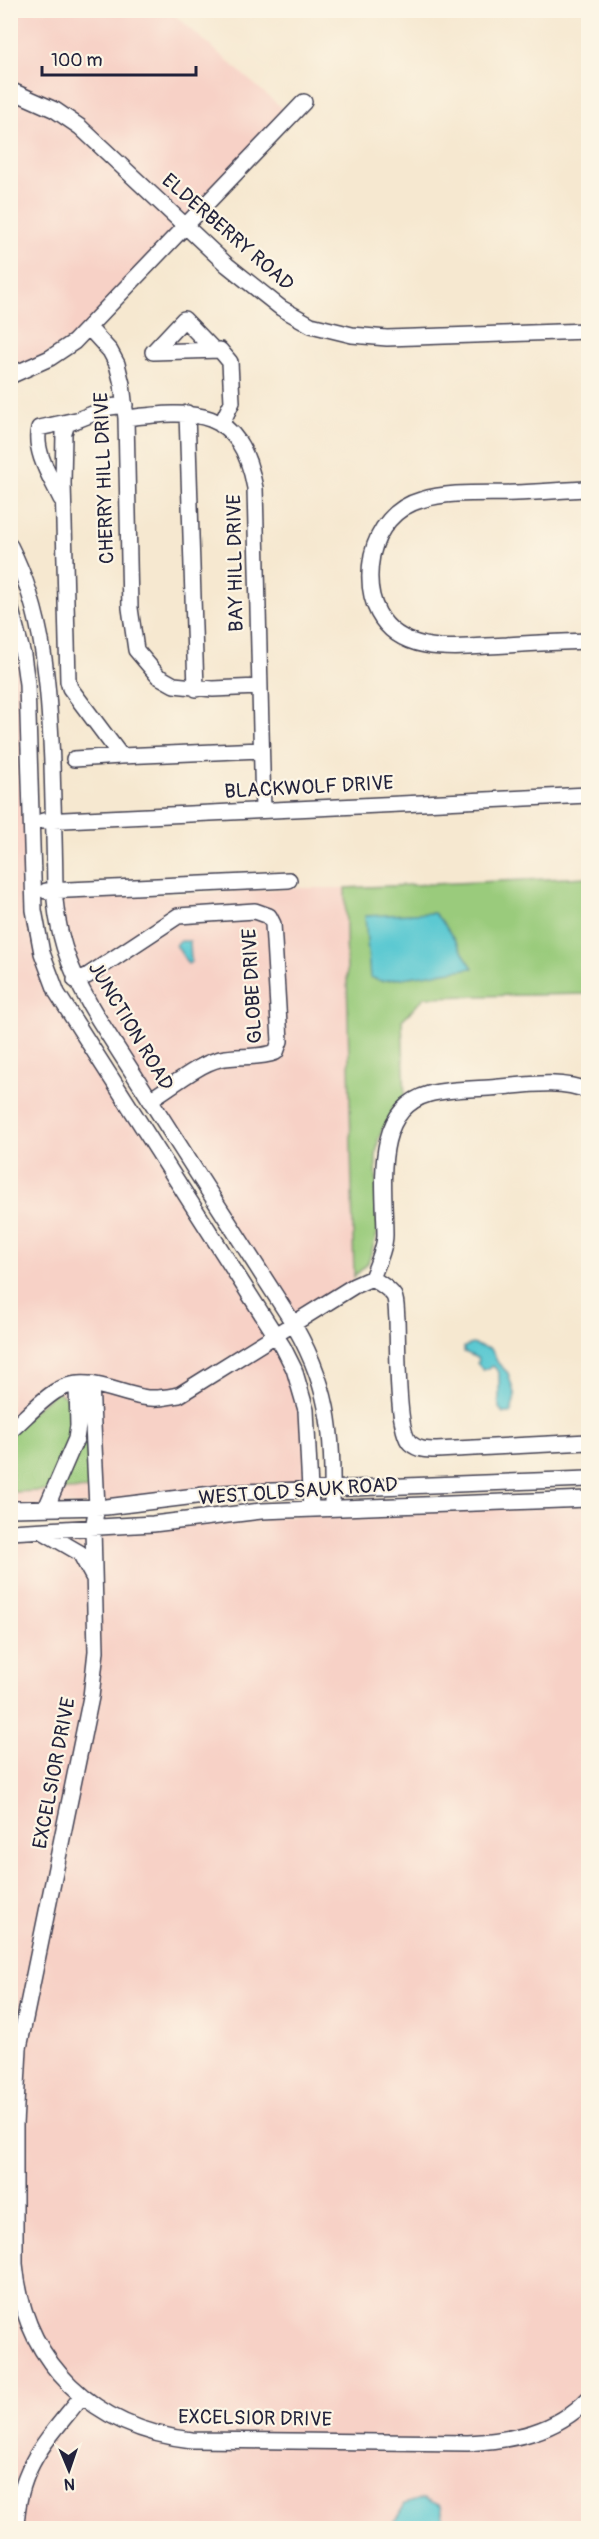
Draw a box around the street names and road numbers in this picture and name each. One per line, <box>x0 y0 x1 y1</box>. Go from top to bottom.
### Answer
street label: ELDERBERRY ROAD <box>157 168 299 296</box>
street label: CHERRY HILL DRIVE <box>89 392 119 564</box>
street label: BAY HILL DRIVE <box>221 494 249 632</box>
street label: BLACKWOLF DRIVE <box>224 770 394 804</box>
street label: GLOBE DRIVE <box>236 928 268 1044</box>
street label: JUNCTION ROAD <box>83 957 179 1095</box>
street label: WEST OLD SAUK ROAD <box>198 1472 398 1510</box>
street label: EXCELSIOR DRIVE <box>27 1695 81 1851</box>
street label: EXCELSIOR DRIVE <box>178 2404 332 2432</box>

